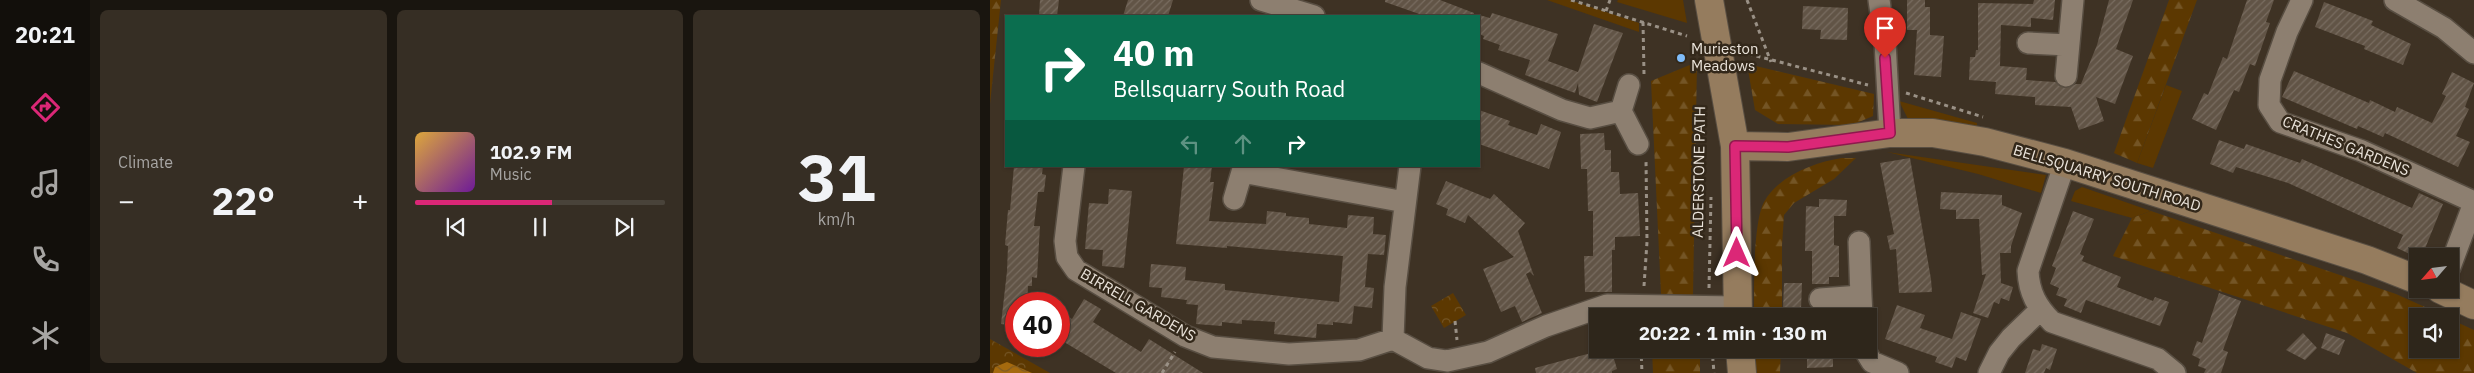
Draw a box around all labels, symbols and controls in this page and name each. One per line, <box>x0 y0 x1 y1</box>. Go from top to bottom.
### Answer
pin <box>1864 7 1906 58</box>
icon: arrive <box>1871 14 1899 42</box>
text: 20:21 <box>15 20 75 49</box>
text: 40 m <box>1113 30 1195 76</box>
icon: right <box>1030 35 1095 100</box>
place label: Murieston Meadows <box>1691 39 1759 75</box>
marker: Murieston Meadows <box>1675 52 1687 64</box>
text: Bellsquarry South Road <box>1113 74 1345 103</box>
icon: directions <box>28 90 63 125</box>
street label: ALDERSTONE PATH <box>1688 106 1709 238</box>
street label: CRATHES GARDENS <box>2280 111 2413 180</box>
icon: left <box>1176 130 1204 158</box>
icon: ahead <box>1229 130 1257 158</box>
icon: right <box>1282 130 1310 158</box>
text: 31 <box>798 134 876 219</box>
text: 102.9 FM <box>490 140 572 164</box>
street label: BELLSQUARRY SOUTH ROAD <box>2011 140 2203 215</box>
text: Climate <box>118 152 173 172</box>
text: Music <box>490 164 532 184</box>
icon: music <box>28 166 63 201</box>
text: 22° <box>212 176 275 225</box>
text: − <box>118 182 135 219</box>
text: + <box>352 182 369 219</box>
text: km/h <box>818 209 855 229</box>
icon: previous <box>442 213 470 241</box>
icon: pause <box>526 213 554 241</box>
icon: next <box>610 213 638 241</box>
position arrow <box>1710 226 1762 278</box>
icon: phone <box>28 242 63 277</box>
north arrow <box>2409 248 2459 298</box>
map controls <box>2409 248 2459 358</box>
street label: BIRRELL GARDENS <box>1077 264 1199 345</box>
speed limit sign: 40 <box>1005 292 1070 357</box>
button: sound <box>2409 308 2459 358</box>
icon: climate <box>28 318 63 353</box>
text: 20:22 · 1 min · 130 m <box>1639 321 1827 345</box>

